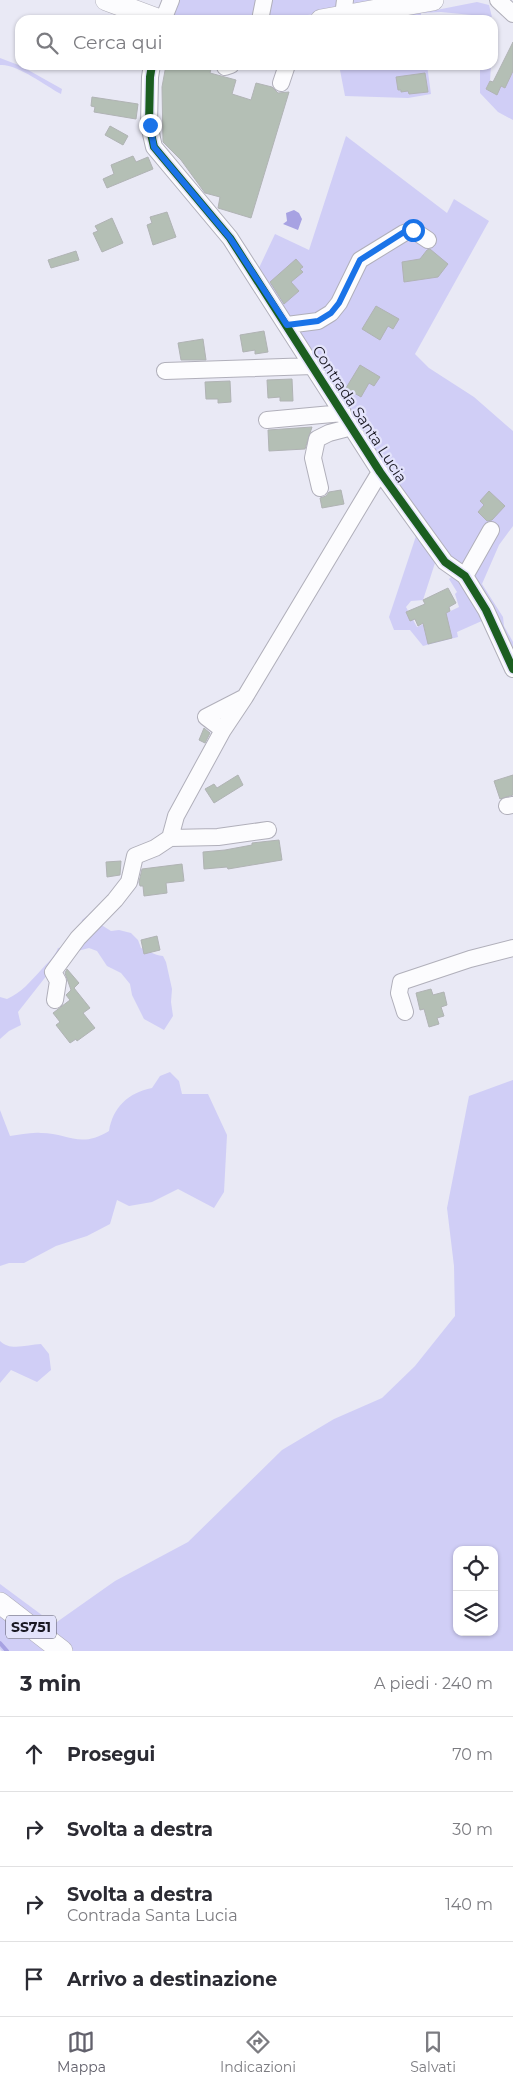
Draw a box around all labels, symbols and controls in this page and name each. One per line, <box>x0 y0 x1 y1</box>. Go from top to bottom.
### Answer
search box <box>15 15 498 70</box>
icon: search <box>33 29 61 57</box>
text: Cerca qui <box>73 31 163 54</box>
route end <box>139 114 162 137</box>
route start <box>402 219 425 242</box>
street label: Contrada Santa Lucia <box>308 342 412 486</box>
map controls <box>453 1546 498 1636</box>
button: locate <box>453 1546 498 1591</box>
button: layers <box>453 1591 498 1636</box>
road number: SS751 <box>6 1615 56 1638</box>
text: 3 min <box>20 1671 81 1696</box>
text: A piedi · 240 m <box>374 1674 493 1693</box>
icon: ahead <box>20 1740 48 1768</box>
text: Prosegui <box>67 1743 155 1766</box>
text: 70 m <box>452 1745 493 1764</box>
icon: right <box>20 1815 48 1843</box>
text: Svolta a destra <box>67 1818 213 1841</box>
text: 30 m <box>452 1820 493 1839</box>
text: Svolta a destra <box>67 1883 213 1906</box>
icon: right <box>20 1890 48 1918</box>
text: 140 m <box>445 1895 493 1914</box>
text: Contrada Santa Lucia <box>67 1906 238 1925</box>
icon: arrive <box>20 1965 48 1993</box>
text: Arrivo a destinazione <box>67 1968 277 1991</box>
tab: Mappa <box>57 2028 106 2076</box>
tab: Indicazioni <box>220 2028 296 2076</box>
tab: Salvati <box>410 2028 456 2076</box>

